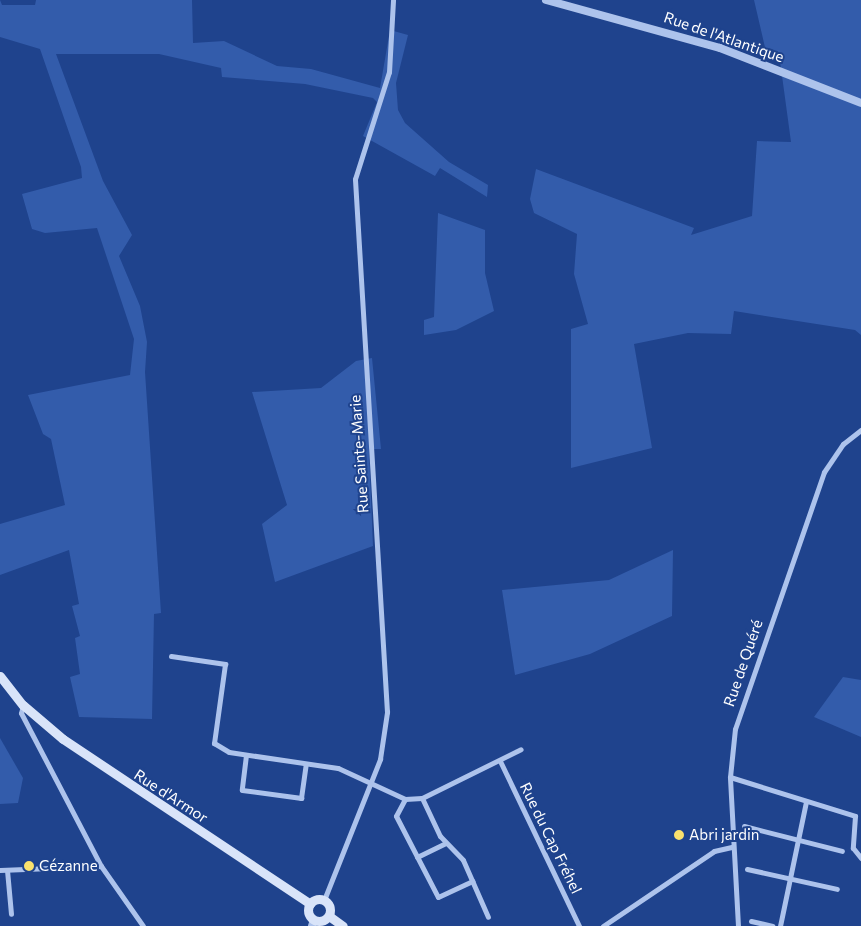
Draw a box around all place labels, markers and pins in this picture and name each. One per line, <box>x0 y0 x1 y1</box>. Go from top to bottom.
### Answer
place label: Abri jardin <box>689 826 759 844</box>
marker: Abri jardin <box>673 829 685 841</box>
place label: Cézanne <box>39 857 98 875</box>
marker: Cézanne <box>23 860 35 872</box>

